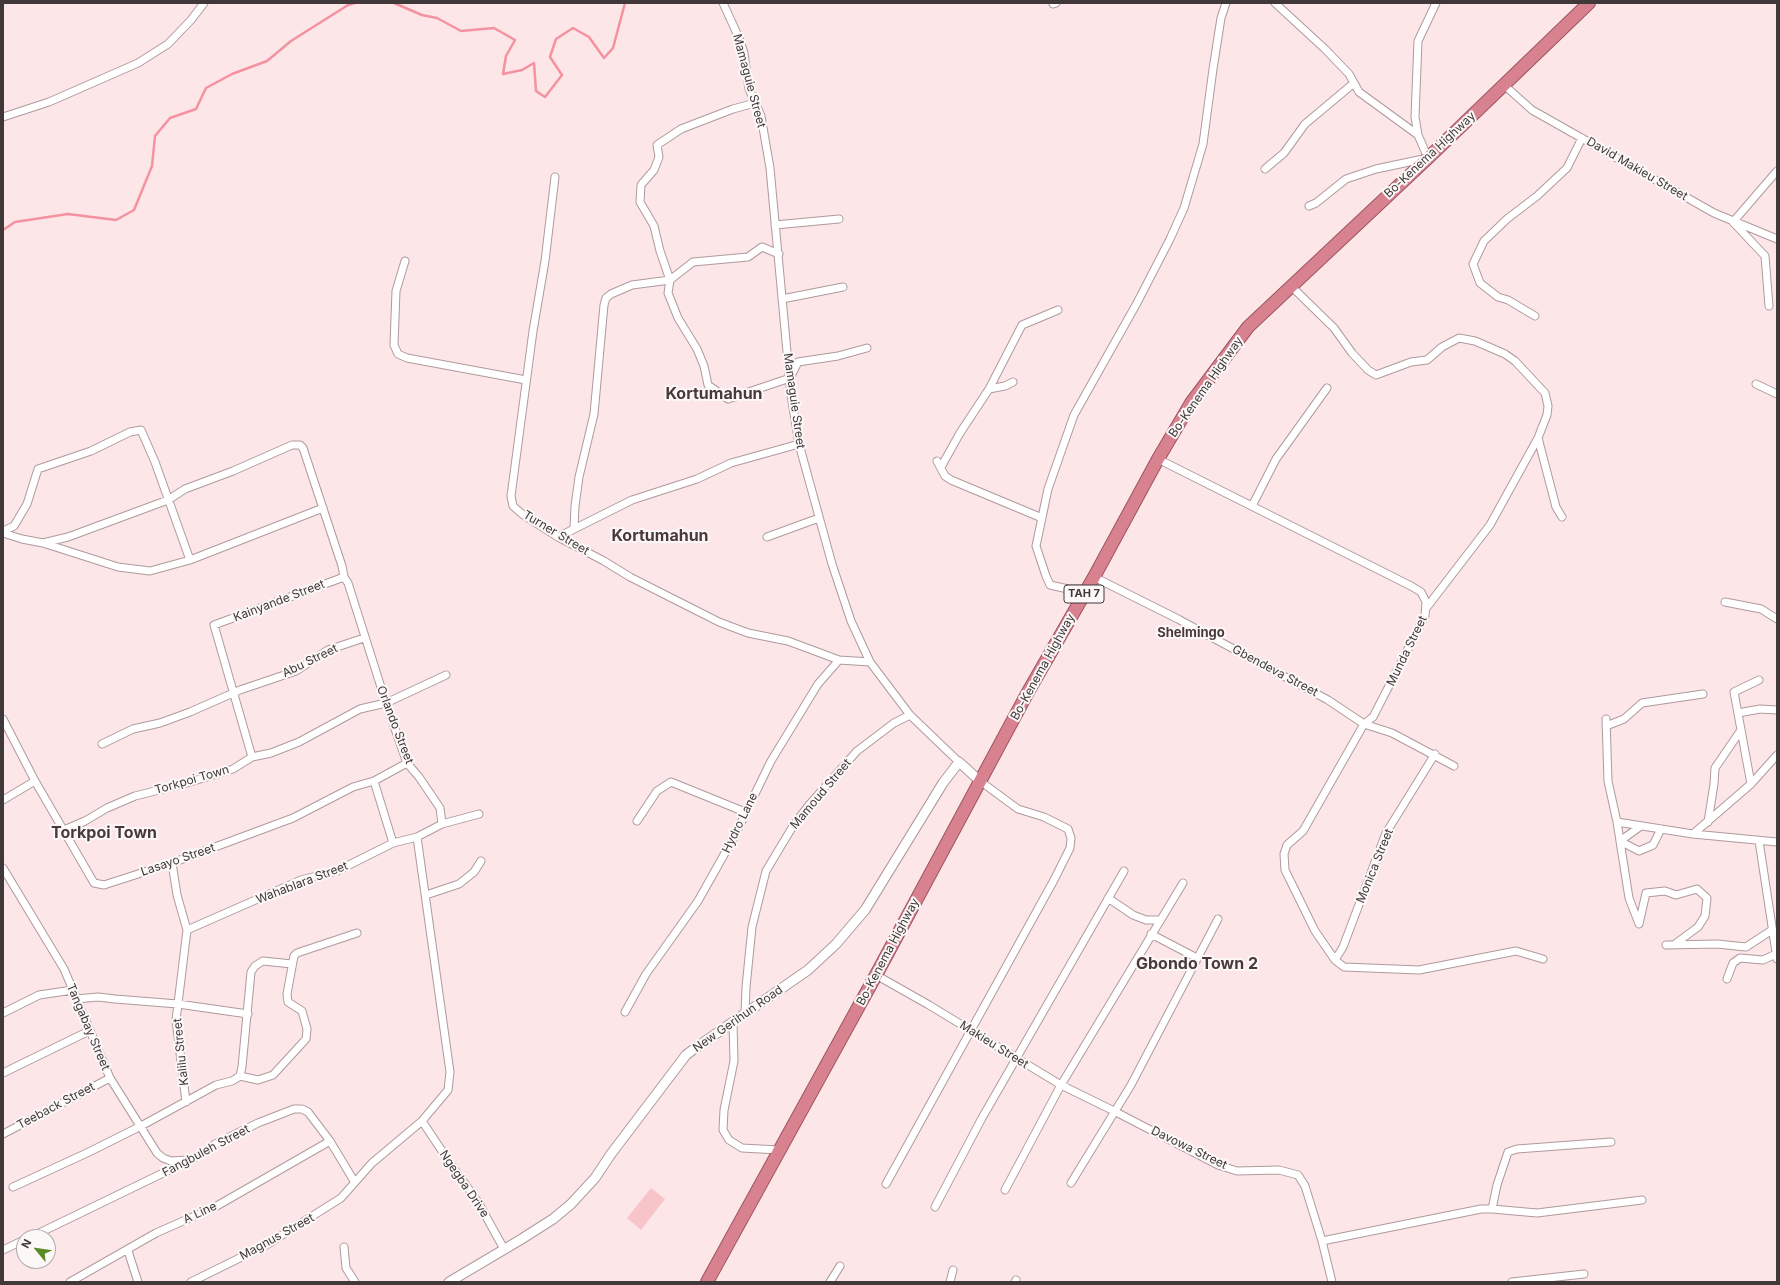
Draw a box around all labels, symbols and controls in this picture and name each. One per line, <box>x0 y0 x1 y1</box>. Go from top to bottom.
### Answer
street label: Mamaguie Street <box>730 33 768 129</box>
street label: Bo-Kenema Highway <box>1381 109 1479 201</box>
street label: David Makieu Street <box>1584 134 1690 204</box>
street label: Bo-Kenema Highway <box>1166 334 1246 440</box>
street label: Mamaguie Street <box>780 352 808 450</box>
district label: Kortumahun <box>665 384 763 404</box>
street label: Turner Street <box>520 508 592 558</box>
district label: Kortumahun <box>611 526 709 546</box>
street label: Kainyande Street <box>231 577 327 625</box>
road number: TAH 7 <box>1064 585 1104 603</box>
street label: Bo-Kenema Highway <box>1008 611 1078 723</box>
street label: Munda Street <box>1384 614 1430 688</box>
district label: Shelmingo <box>1157 625 1225 641</box>
street label: Abu Street <box>280 641 340 681</box>
street label: Gbendeva Street <box>1230 642 1320 700</box>
street label: Orlando Street <box>374 684 416 766</box>
street label: Mamoud Street <box>788 756 854 832</box>
street label: Torkpoi Town <box>153 762 231 798</box>
street label: Hydro Lane <box>719 790 761 856</box>
district label: Torkpoi Town <box>51 823 157 843</box>
street label: Monica Street <box>1354 827 1396 905</box>
street label: Lasayo Street <box>139 841 217 879</box>
street label: Wahablara Street <box>254 859 350 907</box>
street label: Bo-Kenema Highway <box>854 896 922 1008</box>
district label: Gbondo Town 2 <box>1136 954 1258 974</box>
street label: Tangabay Street <box>63 981 113 1073</box>
street label: New Gerihun Road <box>690 983 786 1055</box>
street label: Kalilu Street <box>170 1018 192 1086</box>
street label: Makieu Street <box>957 1018 1031 1072</box>
street label: Teeback Street <box>15 1080 97 1132</box>
street label: Fangbuleh Street <box>160 1122 252 1180</box>
street label: Davowa Street <box>1149 1123 1229 1173</box>
street label: Ngegba Drive <box>436 1148 492 1220</box>
street label: A Line <box>181 1199 219 1227</box>
street label: Magnus Street <box>237 1211 317 1263</box>
north arrow <box>16 1229 56 1269</box>
text: N <box>18 1237 35 1251</box>

